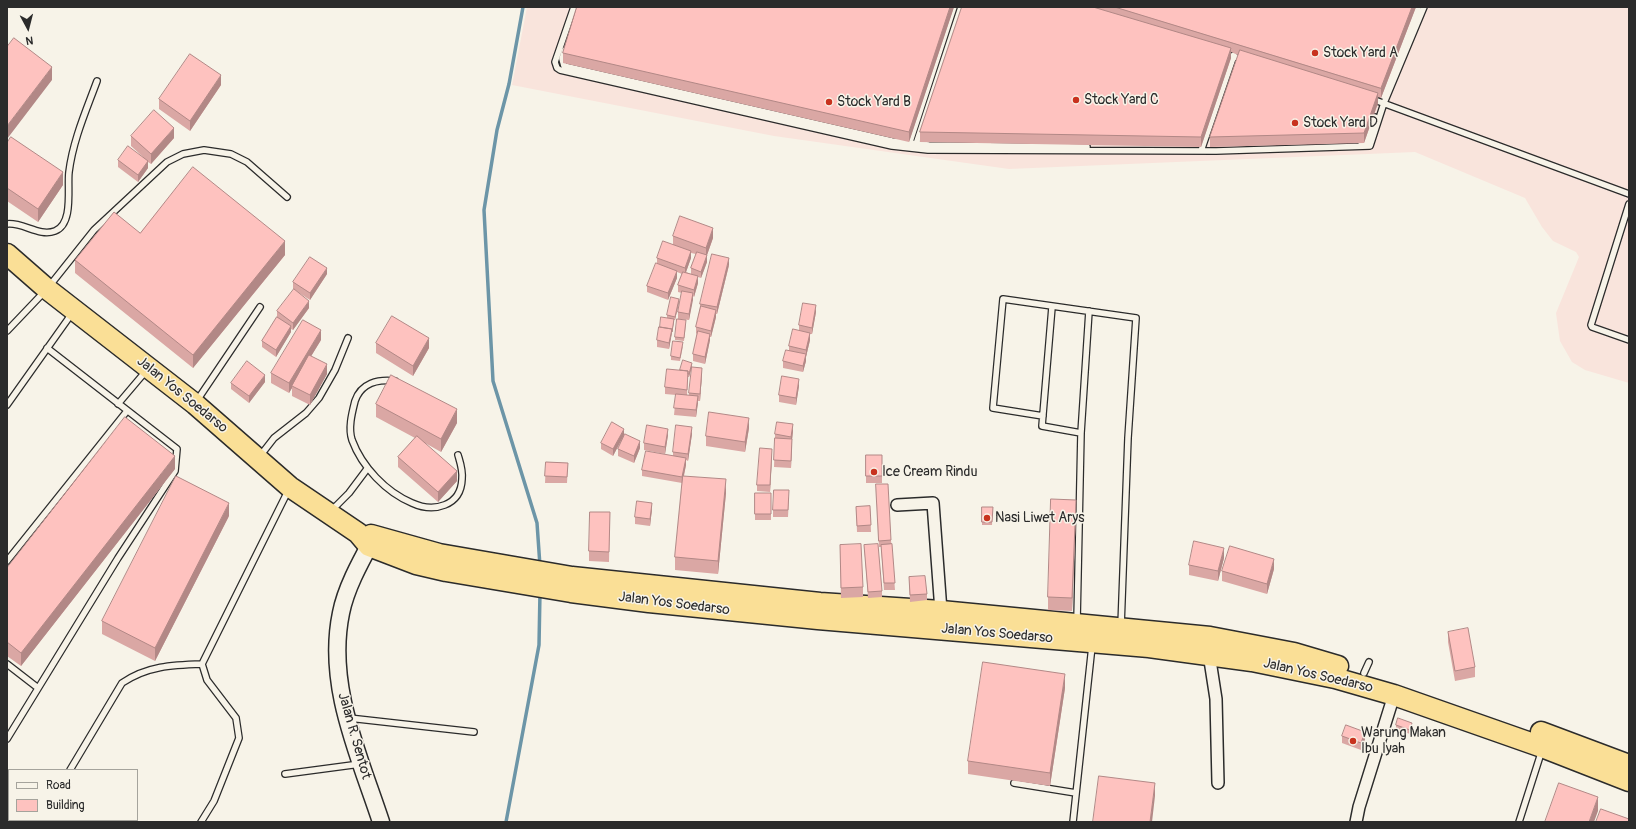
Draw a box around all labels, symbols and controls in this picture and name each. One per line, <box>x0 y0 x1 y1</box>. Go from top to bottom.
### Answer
north arrow <box>8 8 48 48</box>
text: N <box>25 34 34 47</box>
place label: Stock Yard A <box>1323 45 1398 61</box>
marker: Stock Yard A <box>1310 48 1320 58</box>
place label: Stock Yard C <box>1084 92 1159 108</box>
place label: Stock Yard B <box>837 94 911 110</box>
marker: Stock Yard C <box>1071 95 1081 105</box>
marker: Stock Yard B <box>824 97 834 107</box>
place label: Stock Yard D <box>1303 115 1378 131</box>
marker: Stock Yard D <box>1290 118 1300 128</box>
street label: Jalan Yos Soedarso <box>133 353 231 437</box>
place label: Ice Cream Rindu <box>882 464 977 480</box>
marker: Ice Cream Rindu <box>869 467 879 477</box>
place label: Nasi Liwet Arys <box>995 510 1085 526</box>
marker: Nasi Liwet Arys <box>982 513 992 523</box>
street label: Jalan Yos Soedarso <box>617 589 731 619</box>
street label: Jalan Yos Soedarso <box>940 621 1054 647</box>
street label: Jalan Yos Soedarso <box>1262 655 1374 697</box>
street label: Jalan R. Sentot <box>334 691 374 781</box>
place label: Warung Makan Ibu Iyah <box>1361 725 1446 758</box>
marker: Warung Makan Ibu Iyah <box>1348 736 1358 746</box>
legend <box>8 769 138 821</box>
text: Road <box>46 778 71 793</box>
text: Building <box>46 798 85 813</box>

